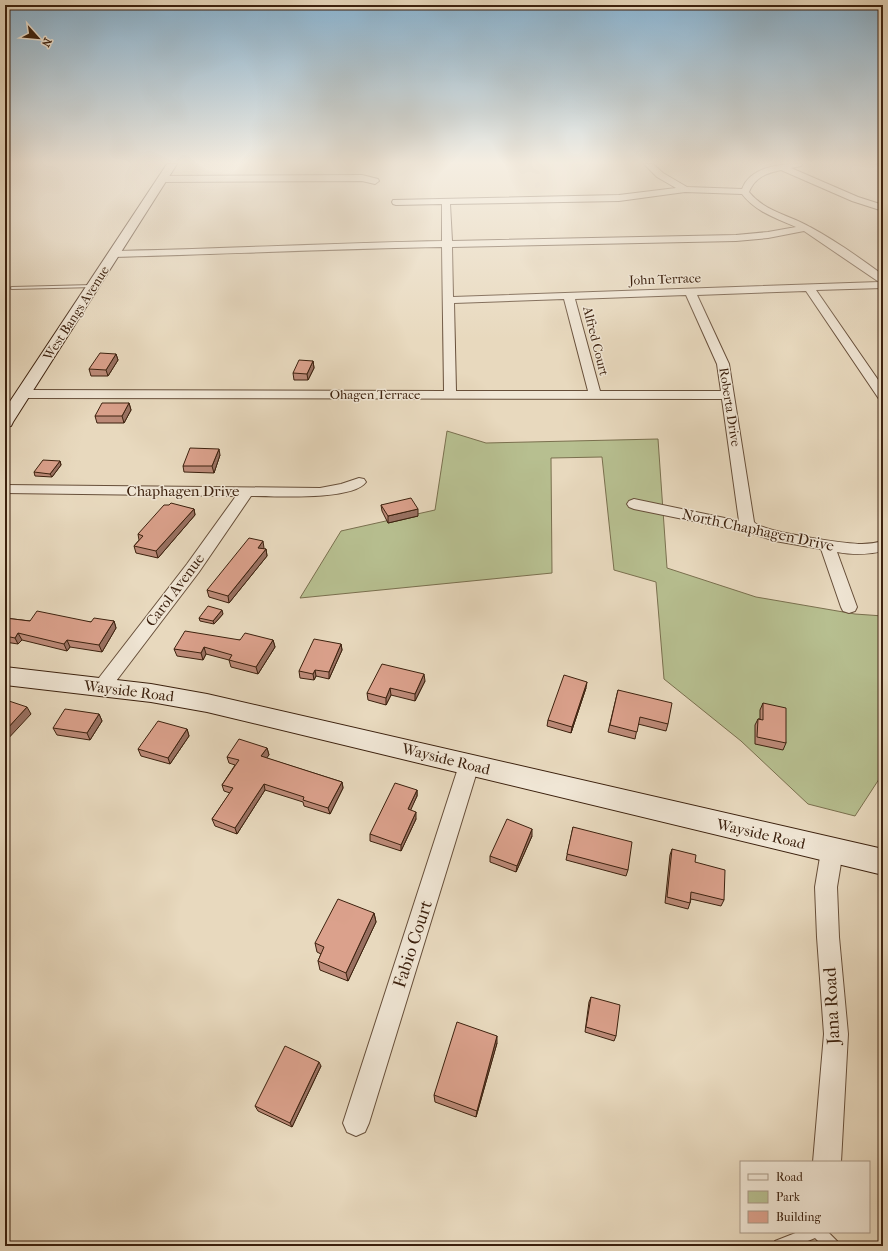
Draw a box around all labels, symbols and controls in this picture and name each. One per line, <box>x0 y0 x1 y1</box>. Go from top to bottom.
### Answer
north arrow <box>18 18 58 58</box>
text: N <box>38 36 54 50</box>
street label: West Bangs Avenue <box>39 263 112 364</box>
street label: John Terrace <box>628 270 702 288</box>
street label: Alfred Court <box>580 304 612 378</box>
street label: Roberta Drive <box>716 366 744 448</box>
street label: Ohagen Terrace <box>330 387 421 402</box>
street label: Chaphagen Drive <box>127 482 240 500</box>
street label: North Chaphagen Drive <box>680 505 836 555</box>
street label: Carol Avenue <box>142 550 209 630</box>
street label: Wayside Road <box>82 676 176 706</box>
street label: Wayside Road <box>399 739 493 779</box>
street label: Wayside Road <box>714 815 808 853</box>
street label: Fabio Court <box>389 897 437 990</box>
street label: Jana Road <box>819 967 845 1047</box>
legend <box>740 1161 870 1233</box>
text: Road <box>776 1170 803 1184</box>
text: Park <box>776 1190 801 1204</box>
text: Building <box>776 1210 821 1224</box>

